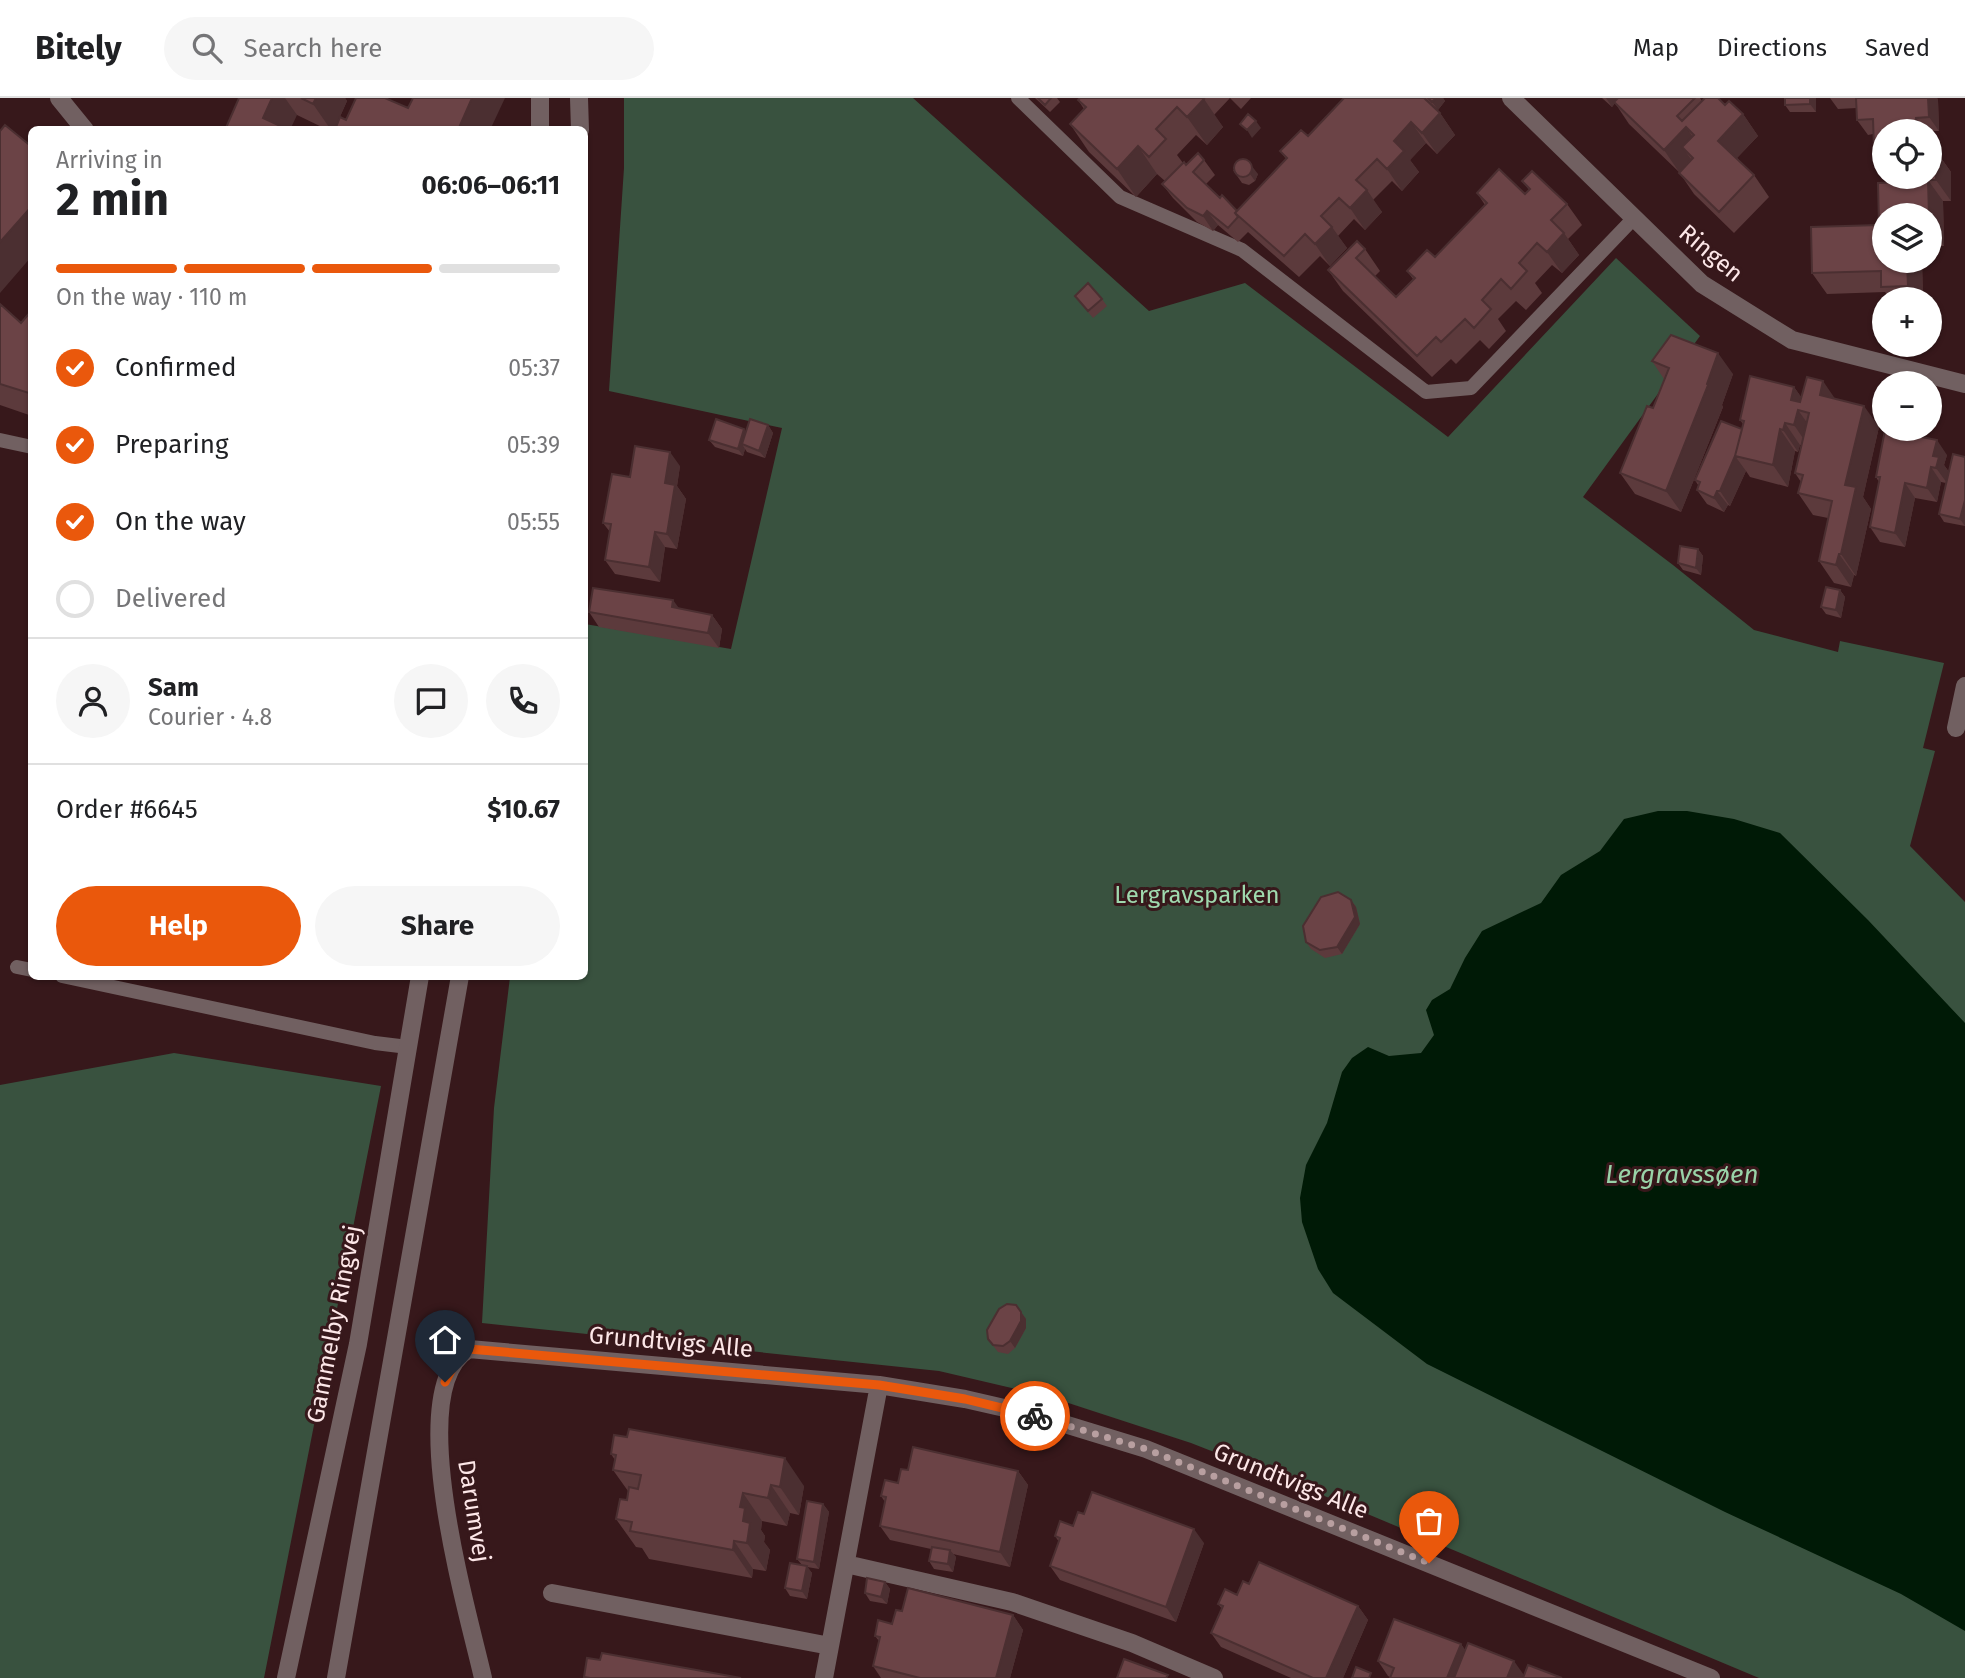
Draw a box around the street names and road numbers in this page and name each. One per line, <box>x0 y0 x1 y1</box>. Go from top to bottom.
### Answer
street label: Ringen <box>1673 218 1749 288</box>
street label: Gammelby Ringvej <box>301 1223 367 1425</box>
street label: Grundtvigs Alle <box>588 1321 754 1363</box>
street label: Grundtvigs Alle <box>1209 1437 1373 1525</box>
street label: Darumvej <box>452 1458 496 1564</box>

